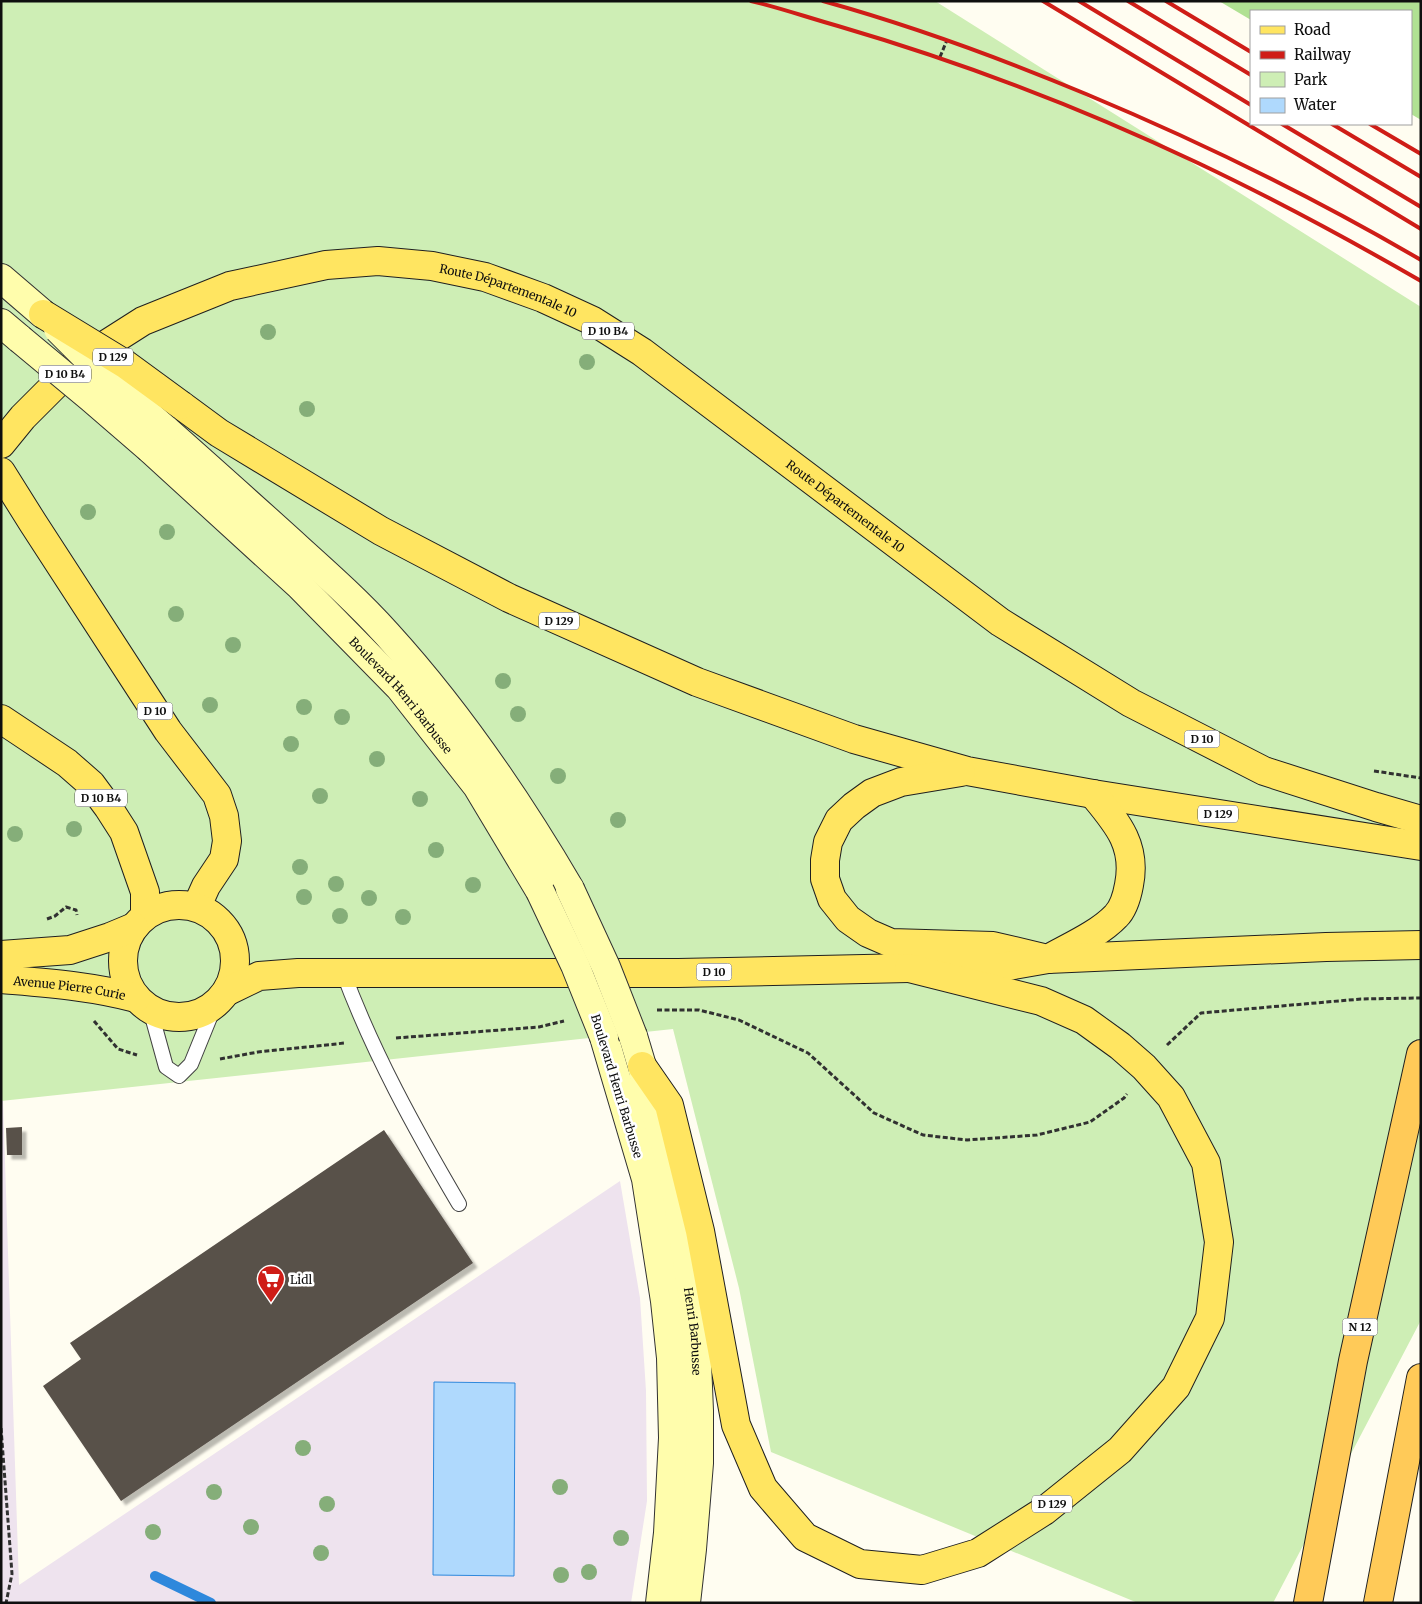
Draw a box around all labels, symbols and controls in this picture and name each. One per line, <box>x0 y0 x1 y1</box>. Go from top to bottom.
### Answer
legend <box>1250 10 1412 125</box>
text: Road <box>1294 20 1330 39</box>
text: Railway <box>1294 45 1351 64</box>
text: Park <box>1294 70 1328 89</box>
text: Water <box>1293 95 1337 114</box>
street label: Route Départementale 10 <box>438 260 580 320</box>
road number: D 10 B4 <box>582 322 634 340</box>
road number: D 129 <box>93 348 133 366</box>
road number: D 10 B4 <box>39 366 91 382</box>
street label: Route Départementale 10 <box>784 456 908 555</box>
road number: D 129 <box>539 612 579 630</box>
street label: Boulevard Henri Barbusse <box>346 634 456 756</box>
road number: D 10 <box>138 702 172 719</box>
road number: D 10 <box>1184 731 1220 748</box>
road number: D 10 B4 <box>75 790 127 806</box>
road number: D 129 <box>1198 806 1238 822</box>
road number: D 10 <box>696 964 732 980</box>
street label: Avenue Pierre Curie <box>12 973 127 1003</box>
street label: Boulevard Henri Barbusse <box>588 1012 646 1160</box>
supermarket icon: Lidl <box>256 1264 286 1303</box>
place label: Lidl <box>290 1272 313 1287</box>
street label: Henri Barbusse <box>681 1286 705 1376</box>
road number: N 12 <box>1342 1318 1378 1335</box>
road number: D 129 <box>1032 1496 1072 1512</box>

